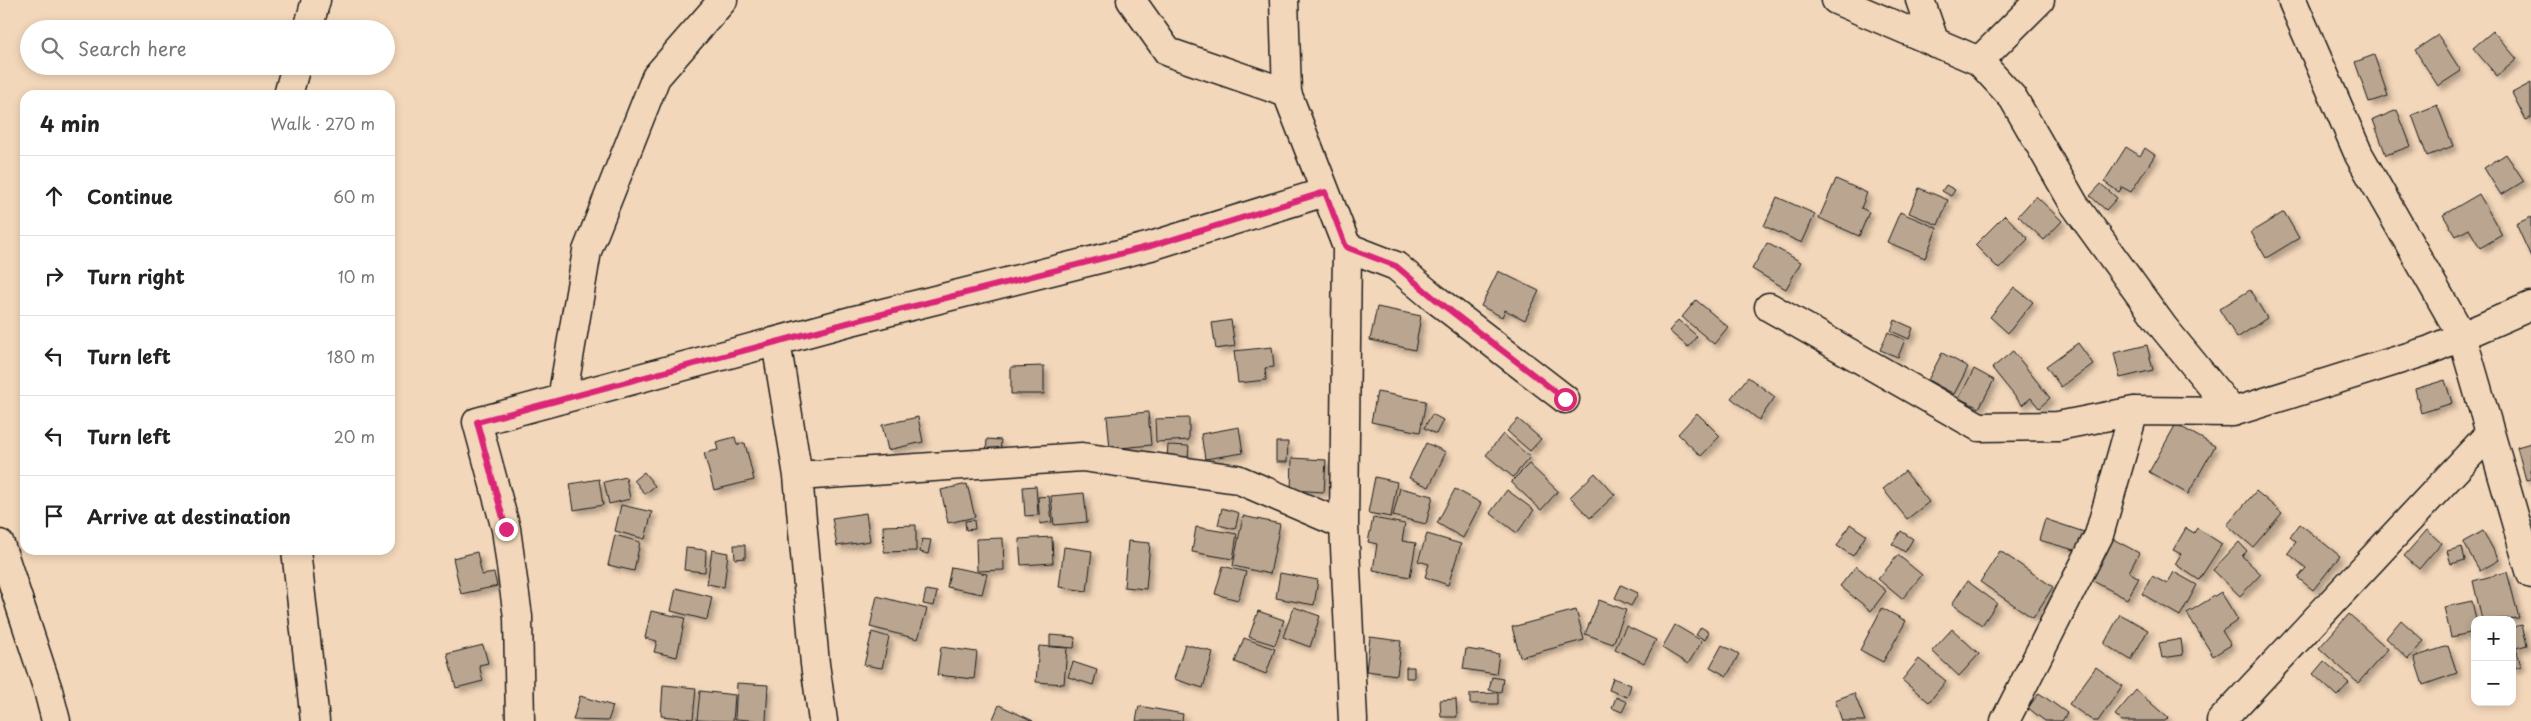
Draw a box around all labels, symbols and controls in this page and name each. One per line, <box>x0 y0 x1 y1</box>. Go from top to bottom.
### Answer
search box <box>20 20 395 75</box>
icon: search <box>38 34 66 62</box>
text: Search here <box>78 34 187 62</box>
text: 4 min <box>40 107 100 139</box>
text: Walk · 270 m <box>271 111 375 135</box>
icon: ahead <box>40 182 68 210</box>
text: Continue <box>87 182 173 210</box>
text: 60 m <box>333 184 375 208</box>
icon: right <box>40 262 68 290</box>
text: Turn right <box>87 262 185 290</box>
text: 10 m <box>338 264 375 288</box>
icon: left <box>40 342 68 370</box>
text: Turn left <box>87 342 171 370</box>
text: 180 m <box>327 344 375 368</box>
route start <box>1554 388 1577 411</box>
icon: left <box>40 422 68 450</box>
text: Turn left <box>87 422 171 450</box>
text: 20 m <box>334 424 375 448</box>
icon: arrive <box>40 502 68 530</box>
text: Arrive at destination <box>87 502 291 530</box>
route end <box>495 518 518 541</box>
map controls <box>2471 616 2516 706</box>
button: + <box>2471 616 2516 661</box>
button: − <box>2471 661 2516 706</box>

